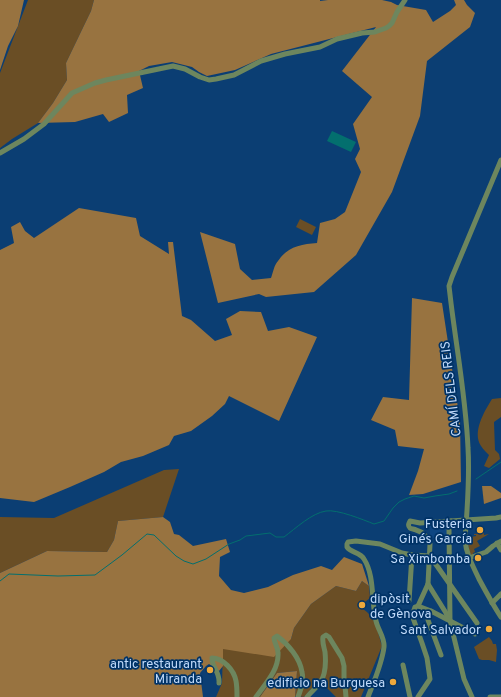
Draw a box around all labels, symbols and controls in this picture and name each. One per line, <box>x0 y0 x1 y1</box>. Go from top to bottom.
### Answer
street label: CAMÍ DELS REIS <box>436 340 466 438</box>
place label: Fusteria Ginés García <box>399 517 472 548</box>
marker: Fusteria Ginés García <box>475 525 485 535</box>
place label: Sa Ximbomba <box>390 552 470 568</box>
marker: Sa Ximbomba <box>473 553 483 563</box>
place label: dipòsit de Gènova <box>370 592 431 623</box>
marker: dipòsit de Gènova <box>357 600 367 610</box>
place label: Sant Salvador <box>400 623 481 639</box>
marker: Sant Salvador <box>484 624 494 634</box>
place label: antic restaurant Miranda <box>110 657 202 688</box>
marker: antic restaurant Miranda <box>205 665 215 675</box>
place label: edificio na Burguesa <box>267 676 385 692</box>
marker: edificio na Burguesa <box>388 677 398 687</box>

